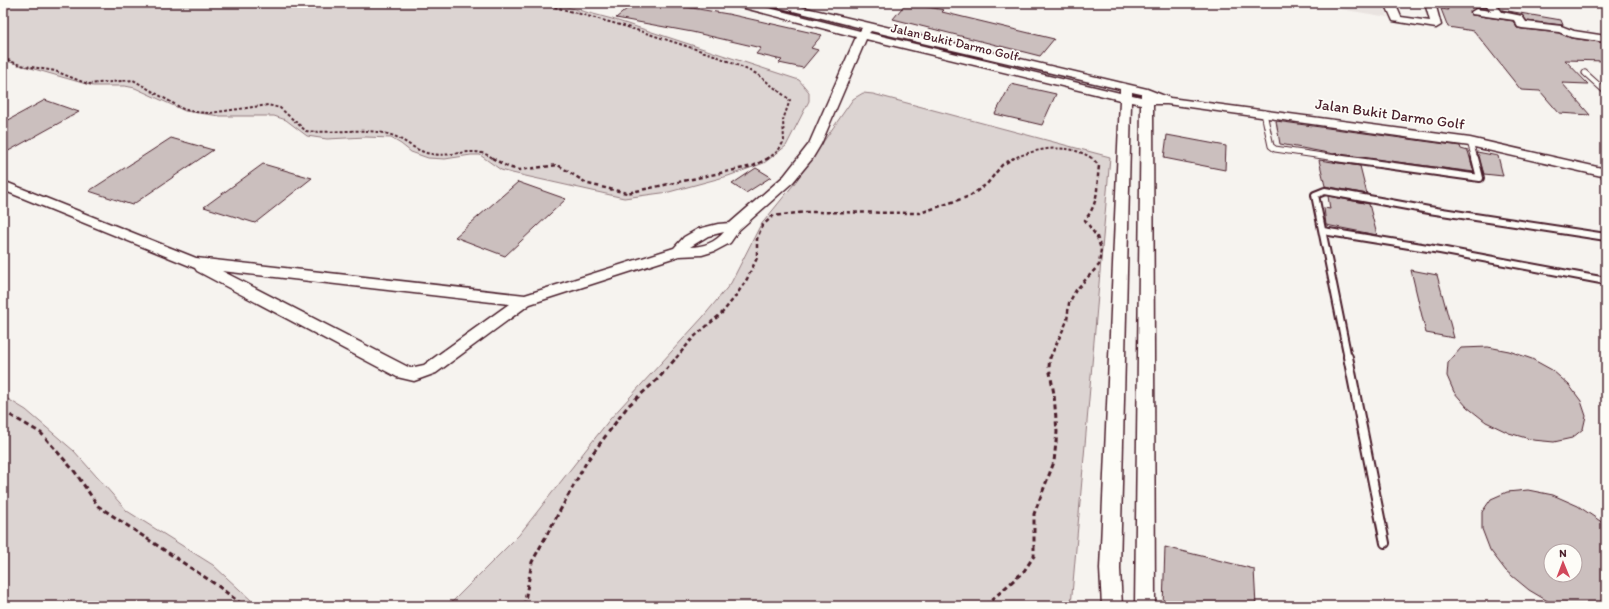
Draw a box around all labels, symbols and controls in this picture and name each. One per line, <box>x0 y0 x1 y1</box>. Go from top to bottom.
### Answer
street label: Jalan Bukit Darmo Golf <box>890 20 1020 64</box>
street label: Jalan Bukit Darmo Golf <box>1314 95 1466 133</box>
north arrow <box>1543 543 1583 583</box>
text: N <box>1559 547 1567 560</box>

